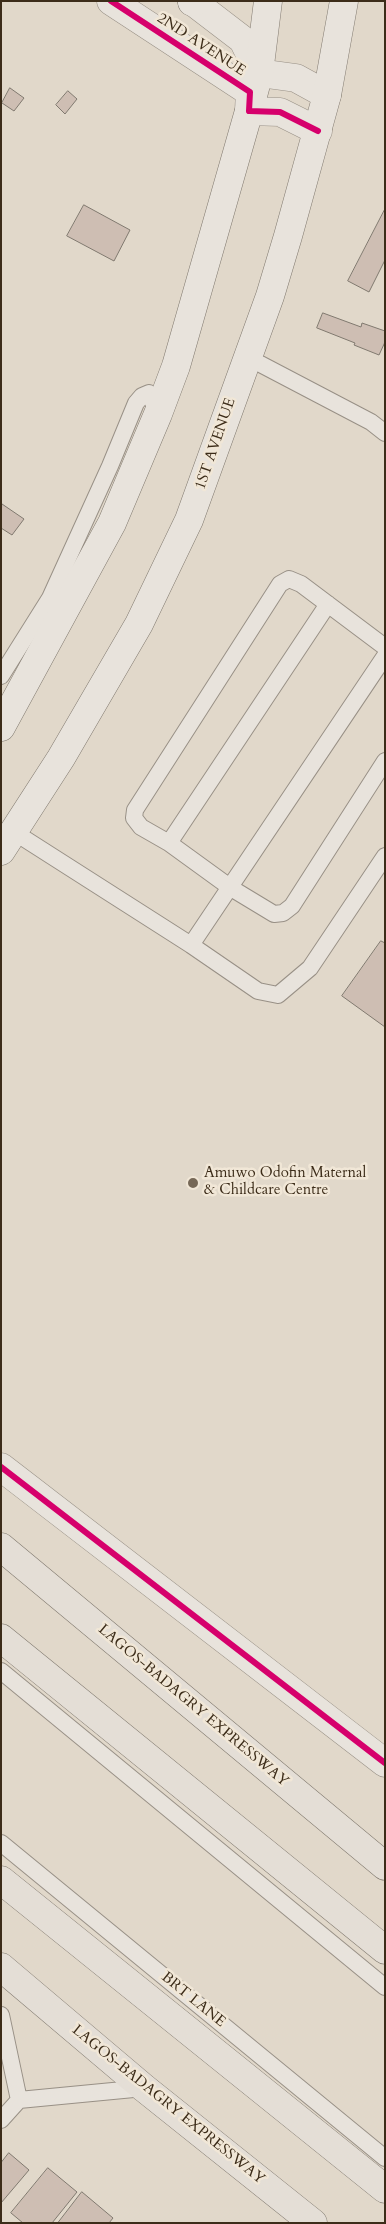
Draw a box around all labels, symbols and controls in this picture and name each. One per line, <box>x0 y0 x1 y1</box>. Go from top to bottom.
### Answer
street label: 2ND AVENUE <box>153 10 249 80</box>
street label: 1ST AVENUE <box>192 396 240 492</box>
place label: Amuwo Odofin Maternal & Childcare Centre <box>204 1165 366 1200</box>
marker: Amuwo Odofin Maternal & Childcare Centre <box>186 1176 200 1190</box>
street label: LAGOS-BADAGRY EXPRESSWAY <box>94 1621 292 1791</box>
street label: BRT LANE <box>157 1969 229 2031</box>
street label: LAGOS-BADAGRY EXPRESSWAY <box>68 2022 268 2188</box>

